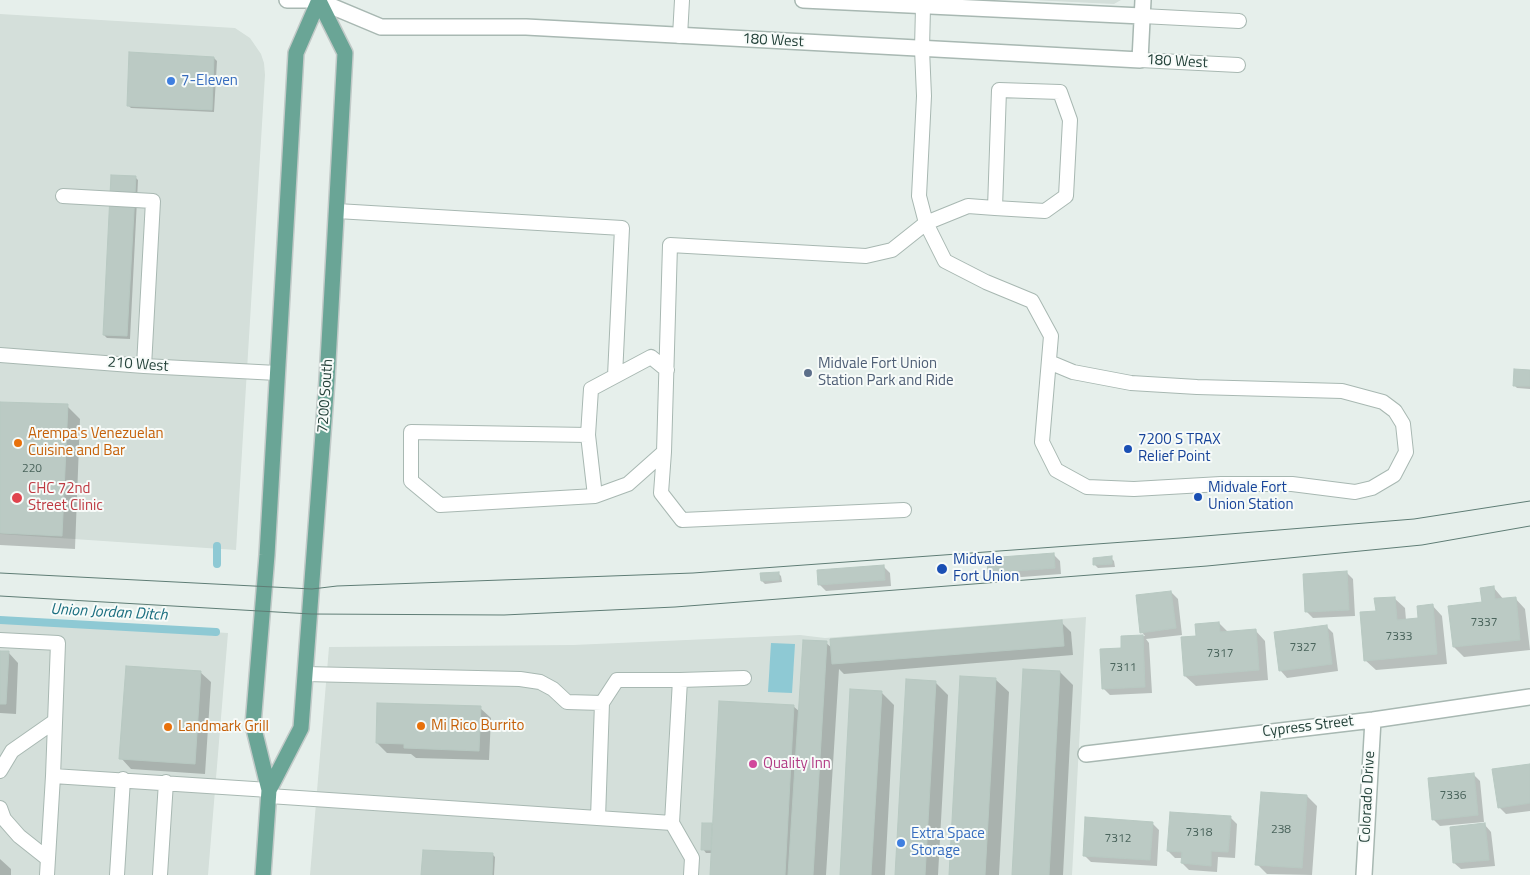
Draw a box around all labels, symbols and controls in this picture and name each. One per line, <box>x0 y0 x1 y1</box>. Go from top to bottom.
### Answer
street label: 180 West <box>742 30 804 52</box>
street label: 180 West <box>1146 51 1208 73</box>
place label: 7-Eleven <box>181 72 238 90</box>
marker: 7-Eleven <box>165 75 177 87</box>
street label: 210 West <box>107 354 169 376</box>
place label: Midvale Fort Union Station Park and Ride <box>818 355 953 390</box>
street label: 7200 South <box>314 358 338 434</box>
marker: Midvale Fort Union Station Park and Ride <box>802 367 814 379</box>
place label: Arempa's Venezuelan Cuisine and Bar <box>28 425 164 460</box>
place label: 7200 S TRAX Relief Point <box>1138 431 1221 466</box>
marker: Arempa's Venezuelan Cuisine and Bar <box>12 437 24 449</box>
marker: 7200 S TRAX Relief Point <box>1122 443 1134 455</box>
house number: 220 <box>22 462 42 476</box>
place label: Midvale Fort Union Station <box>1208 479 1294 514</box>
place label: CHC 72nd Street Clinic <box>28 480 103 515</box>
marker: CHC 72nd Street Clinic <box>10 491 24 505</box>
marker: Midvale Fort Union Station <box>1192 491 1204 503</box>
place label: Midvale Fort Union <box>953 551 1019 586</box>
marker: Midvale Fort Union <box>935 562 949 576</box>
water label: Union Jordan Ditch <box>50 600 168 626</box>
house number: 7337 <box>1471 616 1497 630</box>
house number: 7333 <box>1386 630 1412 644</box>
house number: 7327 <box>1290 641 1316 655</box>
house number: 7317 <box>1207 647 1233 661</box>
house number: 7311 <box>1110 661 1136 675</box>
street label: Cypress Street <box>1261 712 1355 742</box>
place label: Mi Rico Burrito <box>431 717 524 735</box>
place label: Landmark Grill <box>178 718 269 736</box>
marker: Mi Rico Burrito <box>415 720 427 732</box>
marker: Landmark Grill <box>162 721 174 733</box>
street label: Colorado Drive <box>1357 751 1379 843</box>
place label: Quality Inn <box>763 755 831 773</box>
marker: Quality Inn <box>747 758 759 770</box>
house number: 7336 <box>1440 789 1466 803</box>
house number: 238 <box>1271 823 1291 837</box>
place label: Extra Space Storage <box>911 825 985 860</box>
house number: 7318 <box>1186 826 1212 840</box>
house number: 7312 <box>1105 832 1131 846</box>
marker: Extra Space Storage <box>895 837 907 849</box>

